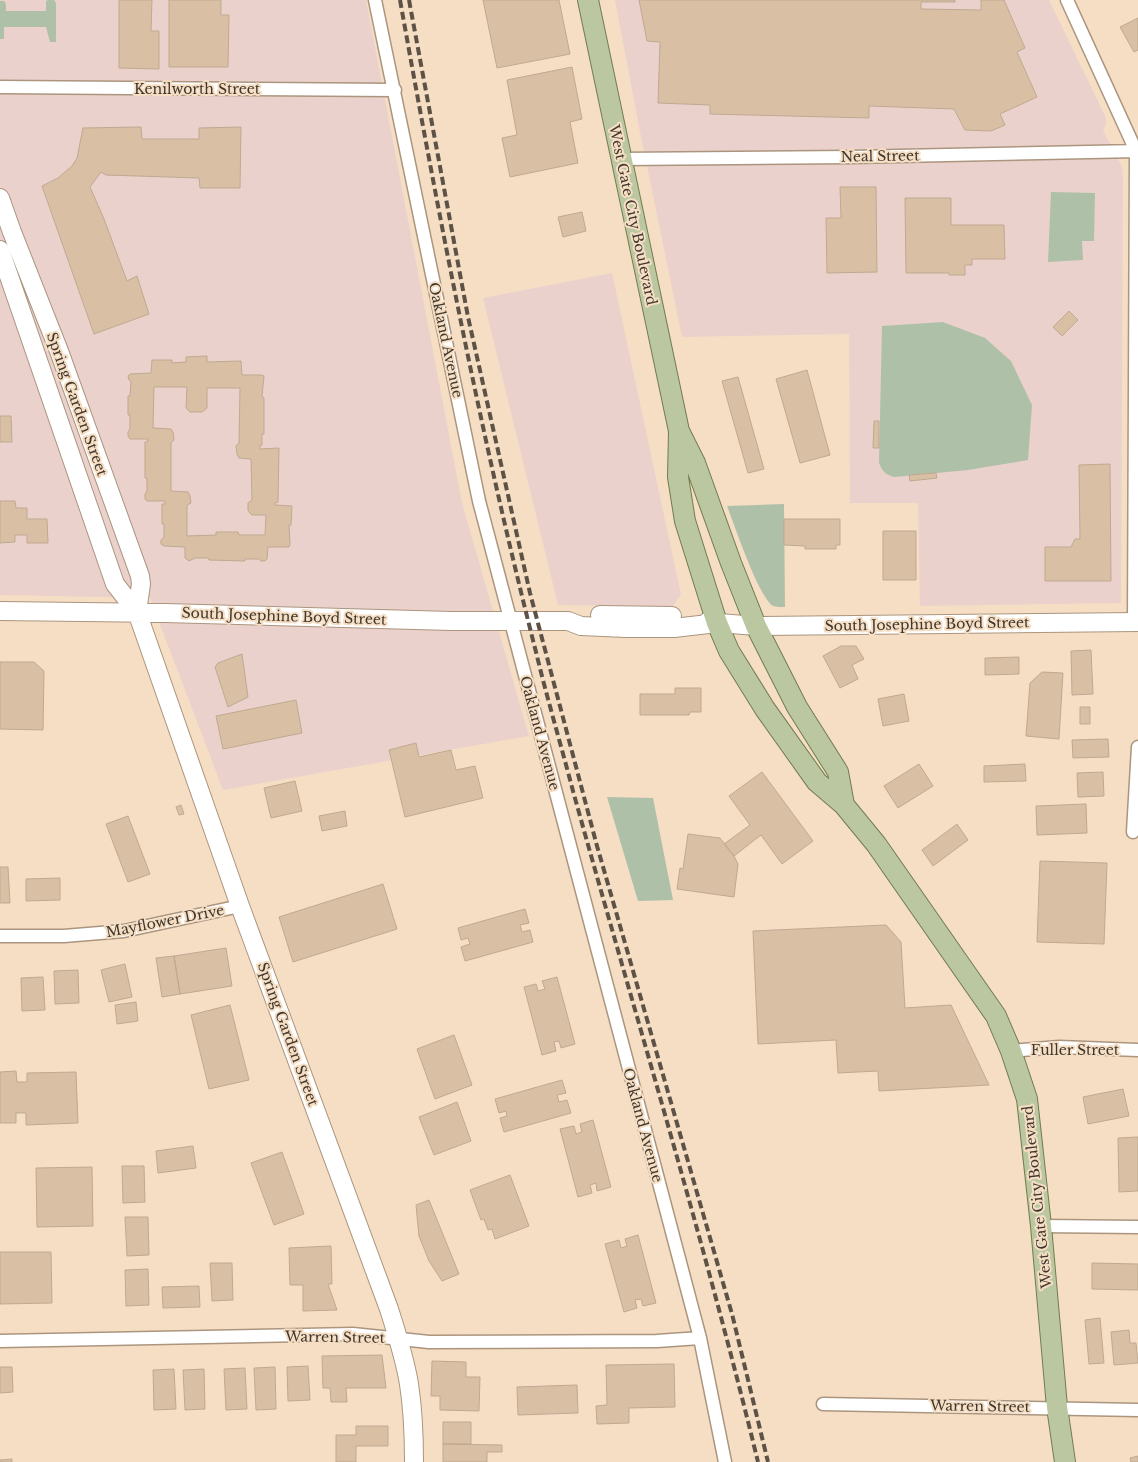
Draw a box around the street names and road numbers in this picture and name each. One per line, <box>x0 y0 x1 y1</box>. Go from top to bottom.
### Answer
street label: Kenilworth Street <box>134 80 261 98</box>
street label: West Gate City Boulevard <box>605 122 661 307</box>
street label: Neal Street <box>841 146 920 166</box>
street label: Oakland Avenue <box>425 281 467 399</box>
street label: Spring Garden Street <box>43 330 112 479</box>
street label: South Josephine Boyd Street <box>181 603 387 629</box>
street label: South Josephine Boyd Street <box>825 613 1030 635</box>
street label: Oakland Avenue <box>516 674 564 792</box>
street label: Mayflower Drive <box>104 901 226 941</box>
street label: Spring Garden Street <box>254 960 323 1109</box>
street label: Fuller Street <box>1031 1041 1120 1059</box>
street label: Oakland Avenue <box>619 1066 667 1184</box>
street label: West Gate City Boulevard <box>1018 1104 1056 1290</box>
street label: Warren Street <box>284 1327 386 1347</box>
street label: Warren Street <box>929 1396 1031 1416</box>

